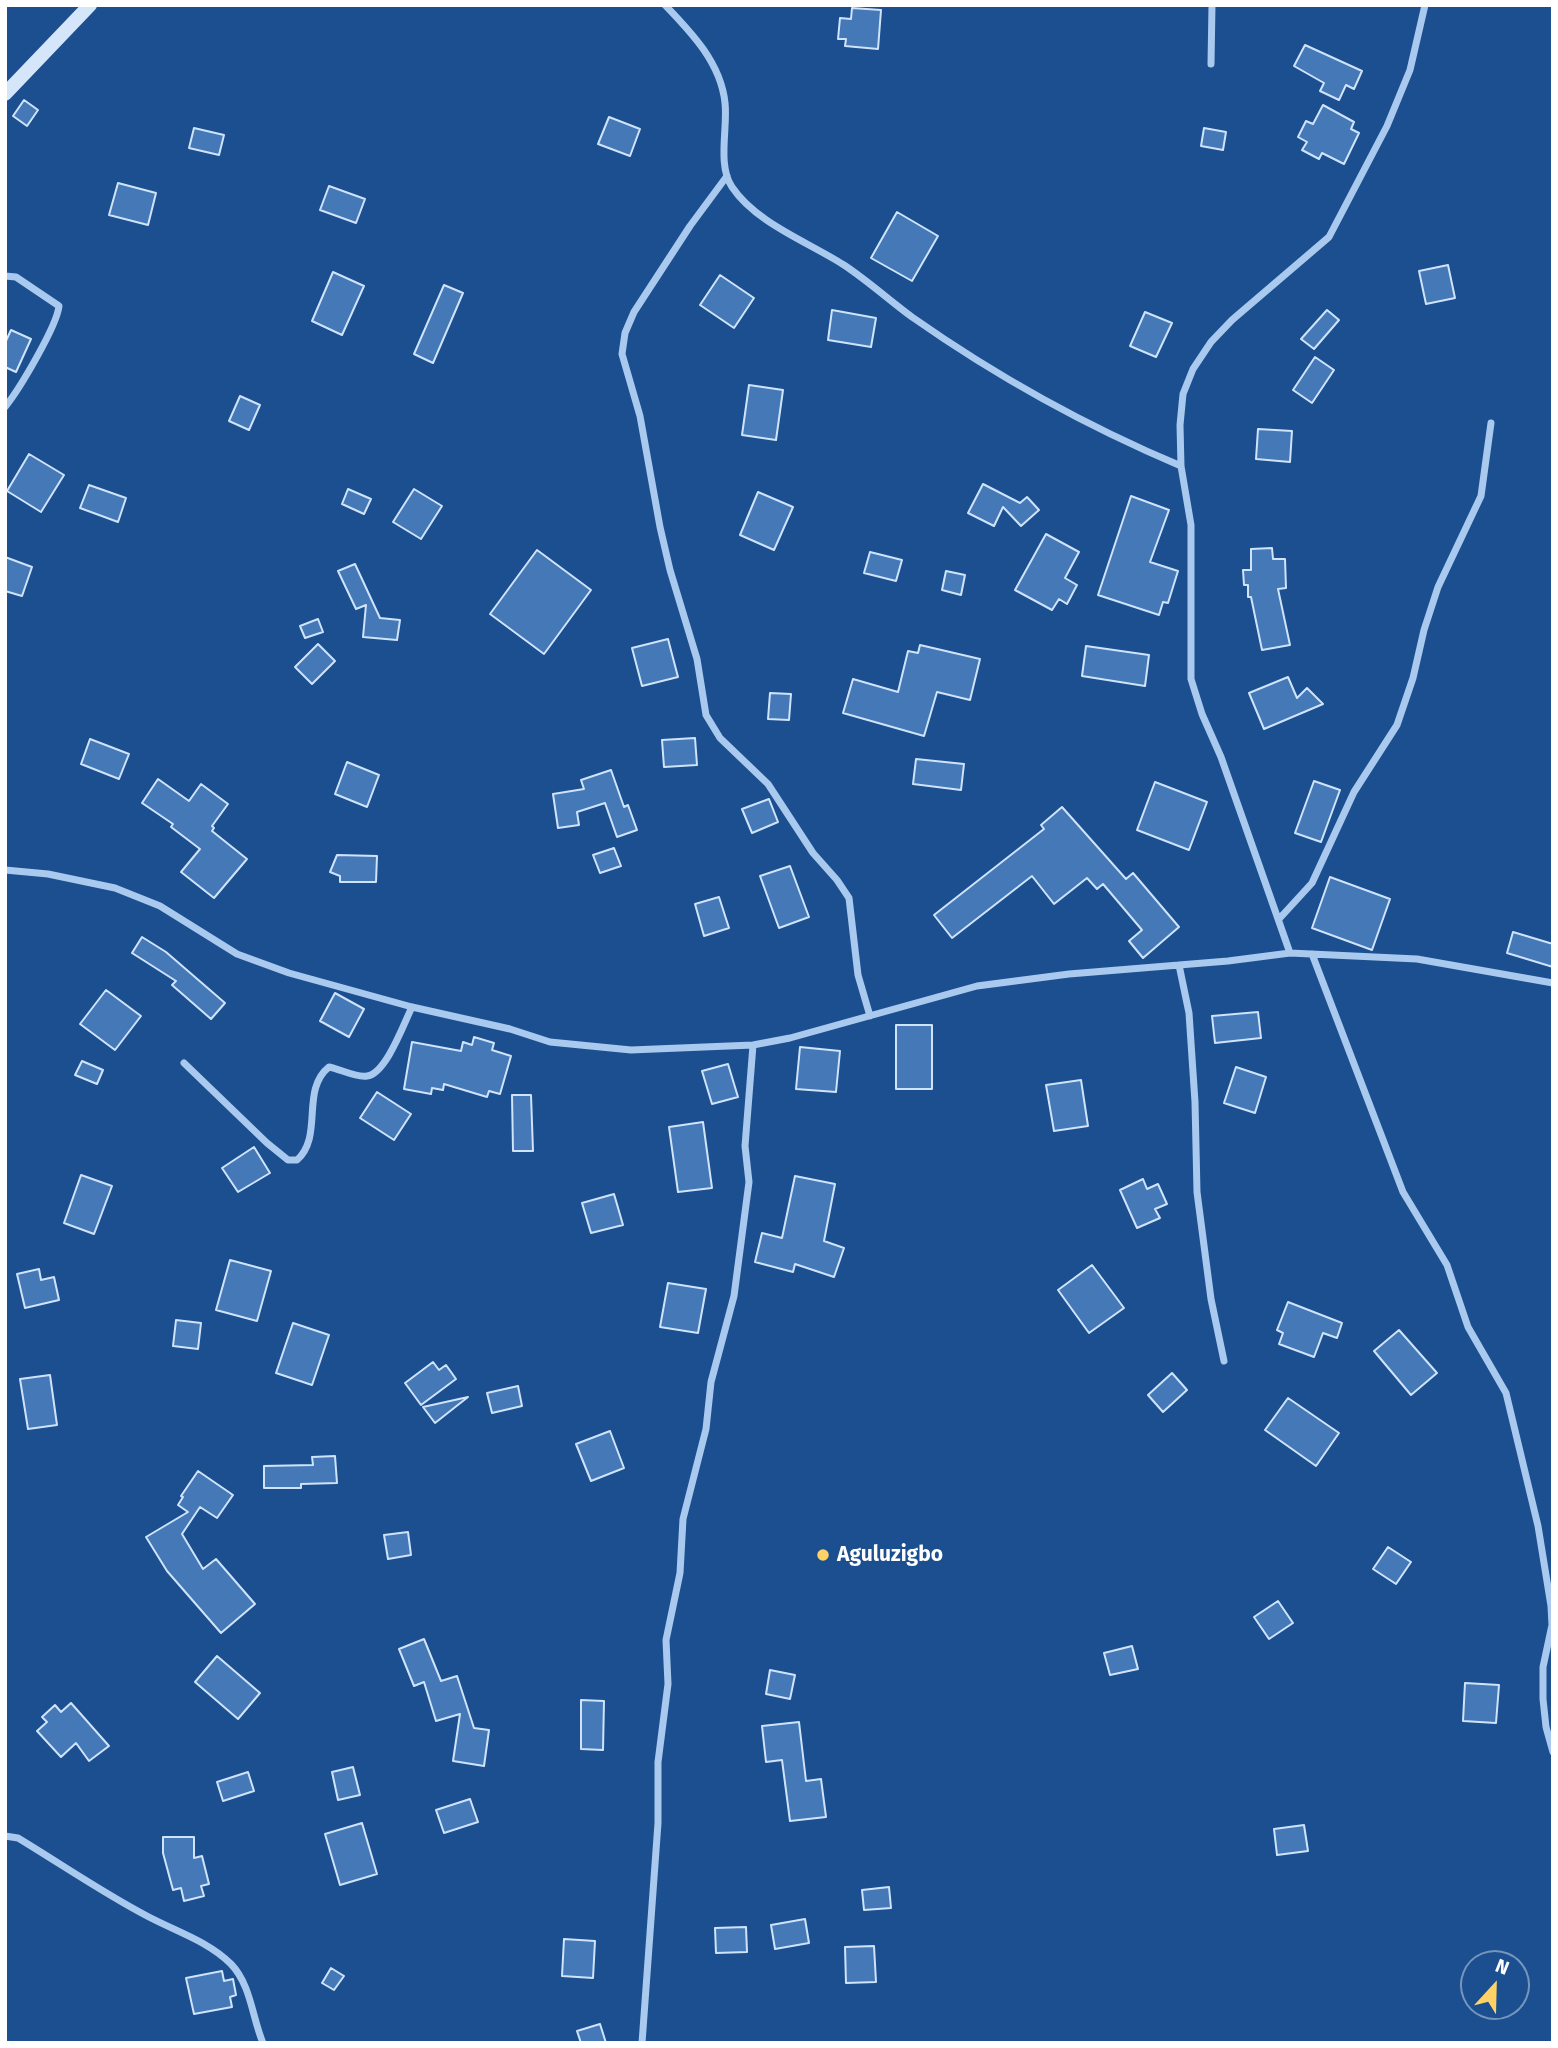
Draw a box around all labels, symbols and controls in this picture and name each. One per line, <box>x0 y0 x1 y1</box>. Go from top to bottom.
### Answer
place label: Aguluzigbo <box>837 1542 943 1568</box>
marker: Aguluzigbo <box>815 1547 831 1563</box>
north arrow <box>1460 1950 1530 2020</box>
text: N <box>1492 1954 1512 1980</box>

